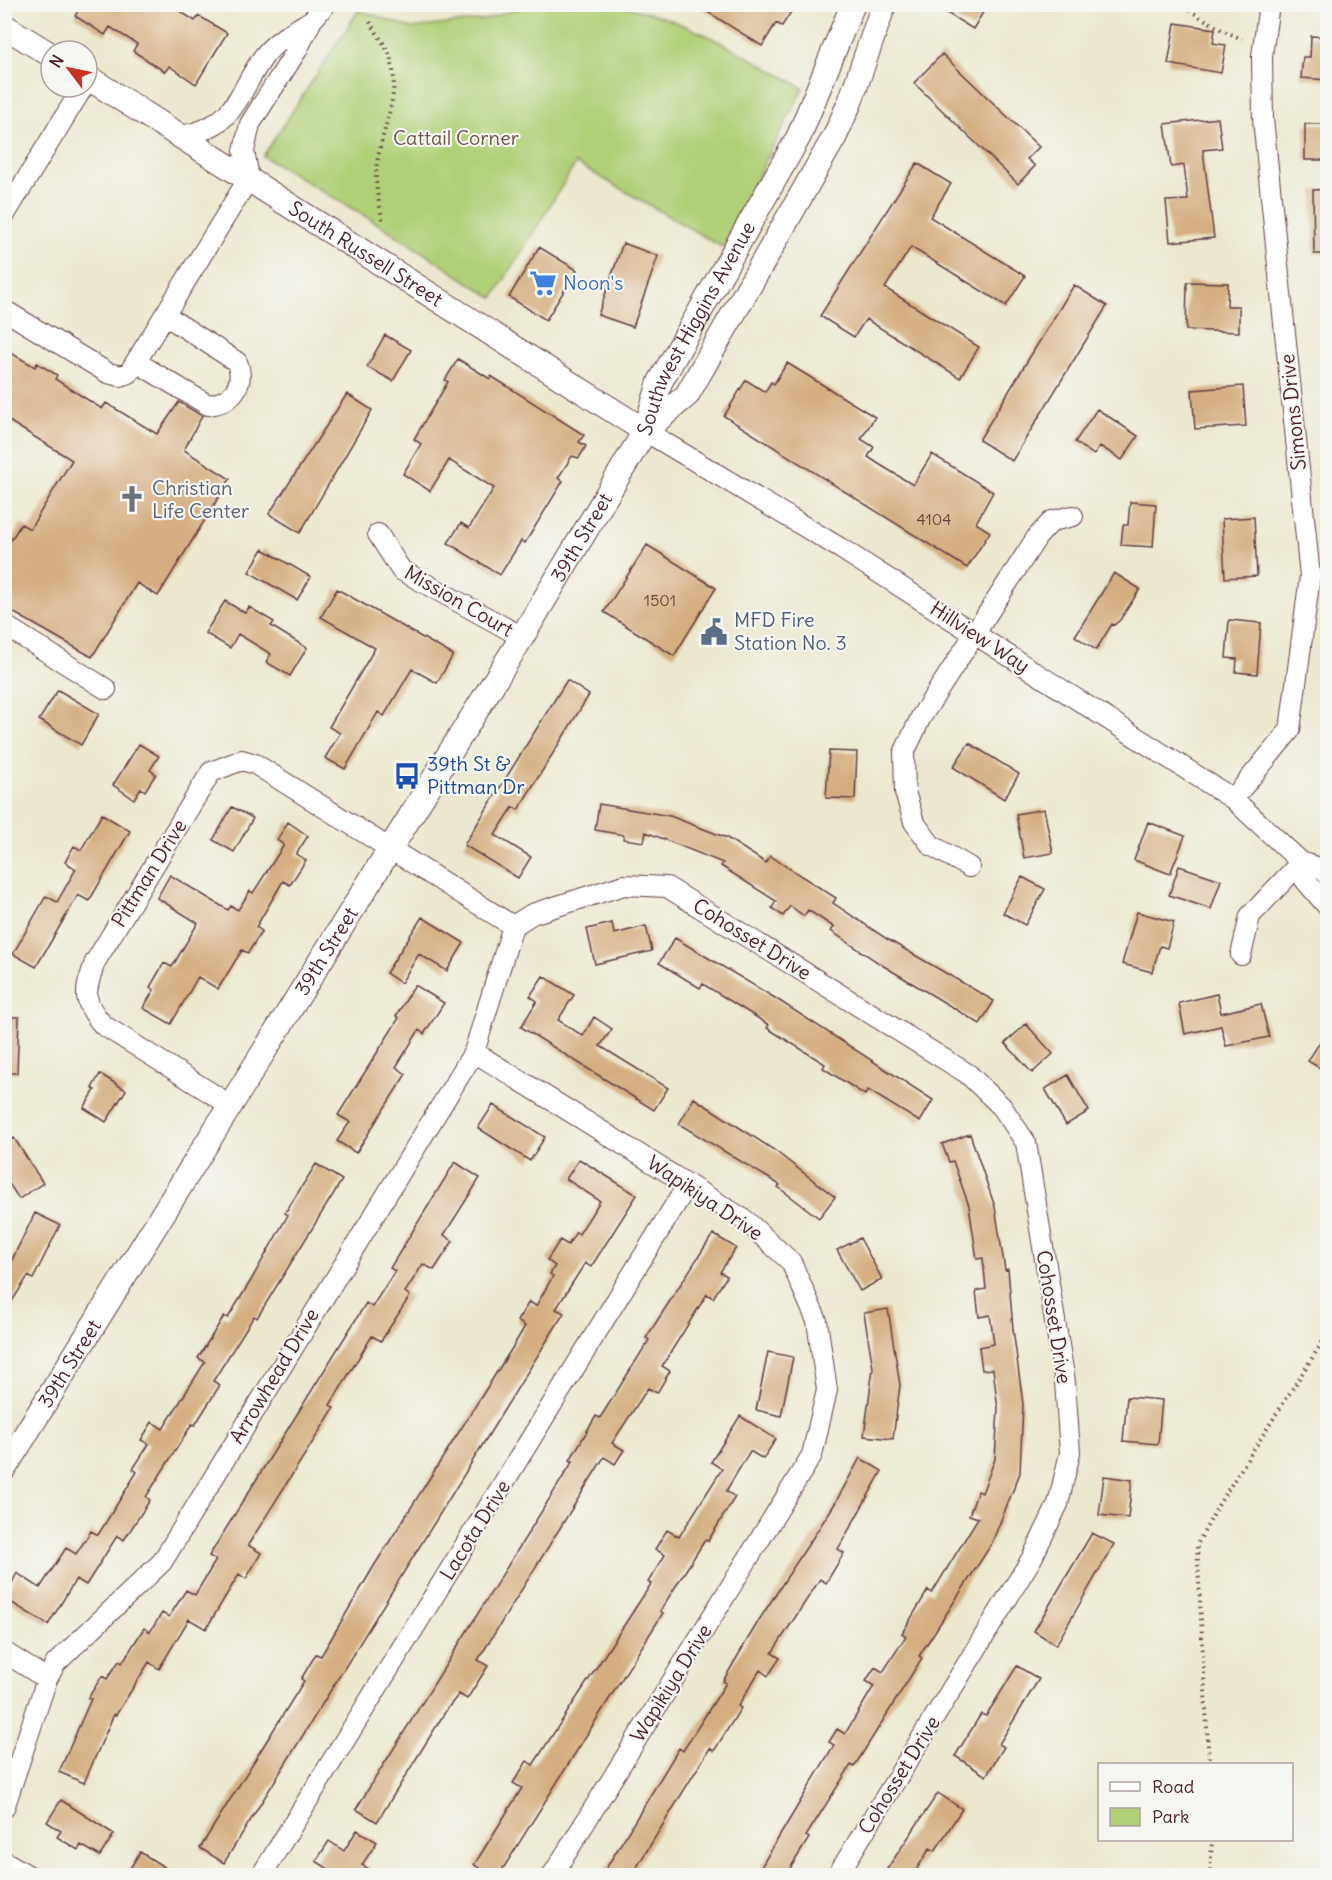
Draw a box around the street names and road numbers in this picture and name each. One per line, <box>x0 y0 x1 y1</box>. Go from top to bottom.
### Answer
street label: South Russell Street <box>284 195 448 312</box>
street label: Southwest Higgins Avenue <box>631 217 760 438</box>
street label: Simons Drive <box>1274 353 1311 472</box>
street label: 39th Street <box>545 488 617 586</box>
street label: Mission Court <box>400 559 518 642</box>
street label: Hillview Way <box>926 595 1035 678</box>
street label: Pittman Drive <box>105 814 192 931</box>
street label: Cohosset Drive <box>688 892 816 985</box>
street label: 39th Street <box>289 902 363 1000</box>
street label: Wapikiya Drive <box>643 1150 768 1246</box>
street label: Cohosset Drive <box>1032 1248 1077 1385</box>
street label: Arrowhead Drive <box>223 1304 324 1448</box>
street label: 39th Street <box>32 1314 106 1412</box>
street label: Lacota Drive <box>434 1475 515 1584</box>
street label: Wapikiya Drive <box>624 1619 717 1746</box>
street label: Cohosset Drive <box>852 1711 945 1839</box>

